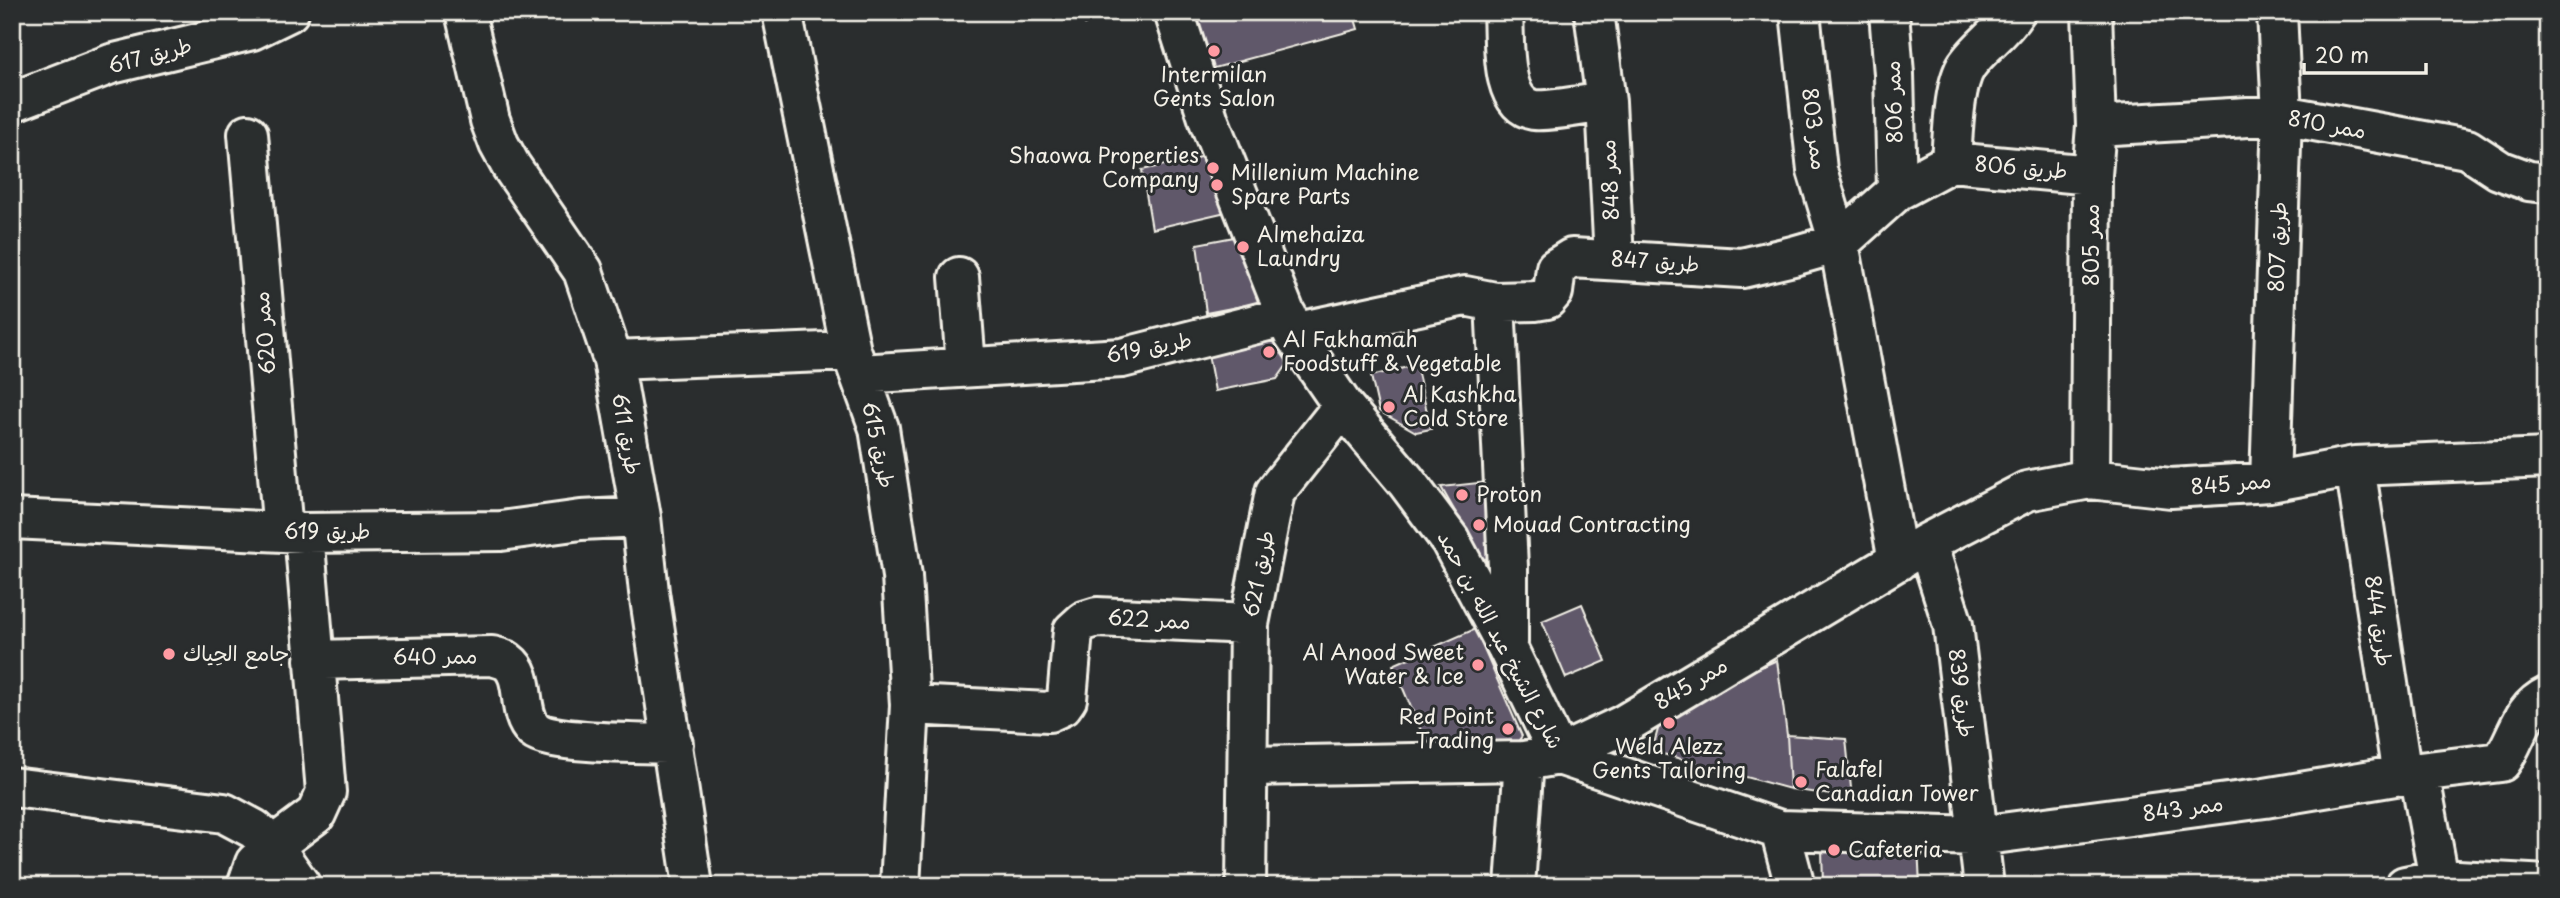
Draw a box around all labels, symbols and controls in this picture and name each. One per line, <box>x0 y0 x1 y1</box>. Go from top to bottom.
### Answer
street label: طريق 617 <box>104 28 195 81</box>
scale bar <box>2304 32 2427 76</box>
text: 20 m <box>2315 38 2369 70</box>
marker: Intermilan Gents Salon <box>1206 43 1222 59</box>
place label: Intermilan Gents Salon <box>1153 57 1275 113</box>
street label: ممر 806 <box>1875 60 1909 144</box>
street label: ممر 803 <box>1795 86 1837 172</box>
street label: ممر 810 <box>2286 100 2369 146</box>
place label: Shaowa Properties Company <box>1009 138 1199 194</box>
street label: ممر 848 <box>1590 139 1626 222</box>
street label: طريق 806 <box>1973 146 2069 186</box>
place label: Millenium Machine Spare Parts <box>1231 155 1419 211</box>
marker: Shaowa Properties Company <box>1205 160 1221 176</box>
marker: Millenium Machine Spare Parts <box>1209 177 1225 193</box>
street label: طريق 807 <box>2258 201 2294 293</box>
street label: ممر 805 <box>2074 204 2106 286</box>
place label: Almehaiza Laundry <box>1257 217 1365 273</box>
marker: Almehaiza Laundry <box>1235 239 1251 255</box>
street label: طريق 847 <box>1610 241 1701 279</box>
street label: ممر 620 <box>243 290 283 376</box>
street label: طريق 619 <box>1103 322 1194 370</box>
place label: Al Fakhamah Foodstuff & Vegetable <box>1283 322 1502 378</box>
marker: Al Fakhamah Foodstuff & Vegetable <box>1261 344 1277 360</box>
place label: Al Kashkha Cold Store <box>1403 377 1517 433</box>
street label: طريق 611 <box>605 390 651 477</box>
street label: طريق 615 <box>855 398 905 491</box>
marker: Al Kashkha Cold Store <box>1381 399 1397 415</box>
street label: ممر 845 <box>2189 463 2272 501</box>
place label: Proton <box>1476 477 1542 509</box>
marker: Proton <box>1454 487 1470 503</box>
place label: Mouad Contracting <box>1493 507 1691 539</box>
street label: طريق 619 <box>284 514 370 546</box>
marker: Mouad Contracting <box>1471 517 1487 533</box>
street label: شارع الشيخ عبد الله بن حمد <box>1430 524 1573 754</box>
street label: طريق 621 <box>1233 527 1281 620</box>
street label: طريق 844 <box>2358 573 2402 668</box>
street label: ممر 622 <box>1107 600 1191 636</box>
place label: Al Anood Sweet Water & Ice <box>1302 635 1464 691</box>
place label: جامع الحِياك <box>183 636 289 669</box>
street label: ممر 640 <box>392 638 478 672</box>
marker: جامع الحِياك <box>161 646 177 662</box>
street label: طريق 839 <box>1942 646 1984 739</box>
street label: ممر 845 <box>1647 648 1733 717</box>
marker: Al Anood Sweet Water & Ice <box>1470 657 1486 673</box>
place label: Red Point Trading <box>1399 699 1494 755</box>
marker: Weld Alezz Gents Tailoring <box>1661 715 1677 731</box>
marker: Red Point Trading <box>1500 721 1516 737</box>
place label: Weld Alezz Gents Tailoring <box>1592 729 1746 785</box>
place label: Falafel Canadian Tower <box>1815 752 1979 808</box>
marker: Falafel Canadian Tower <box>1793 774 1809 790</box>
street label: ممر 843 <box>2140 786 2225 829</box>
place label: Cafeteria <box>1848 832 1943 864</box>
marker: Cafeteria <box>1826 842 1842 858</box>

